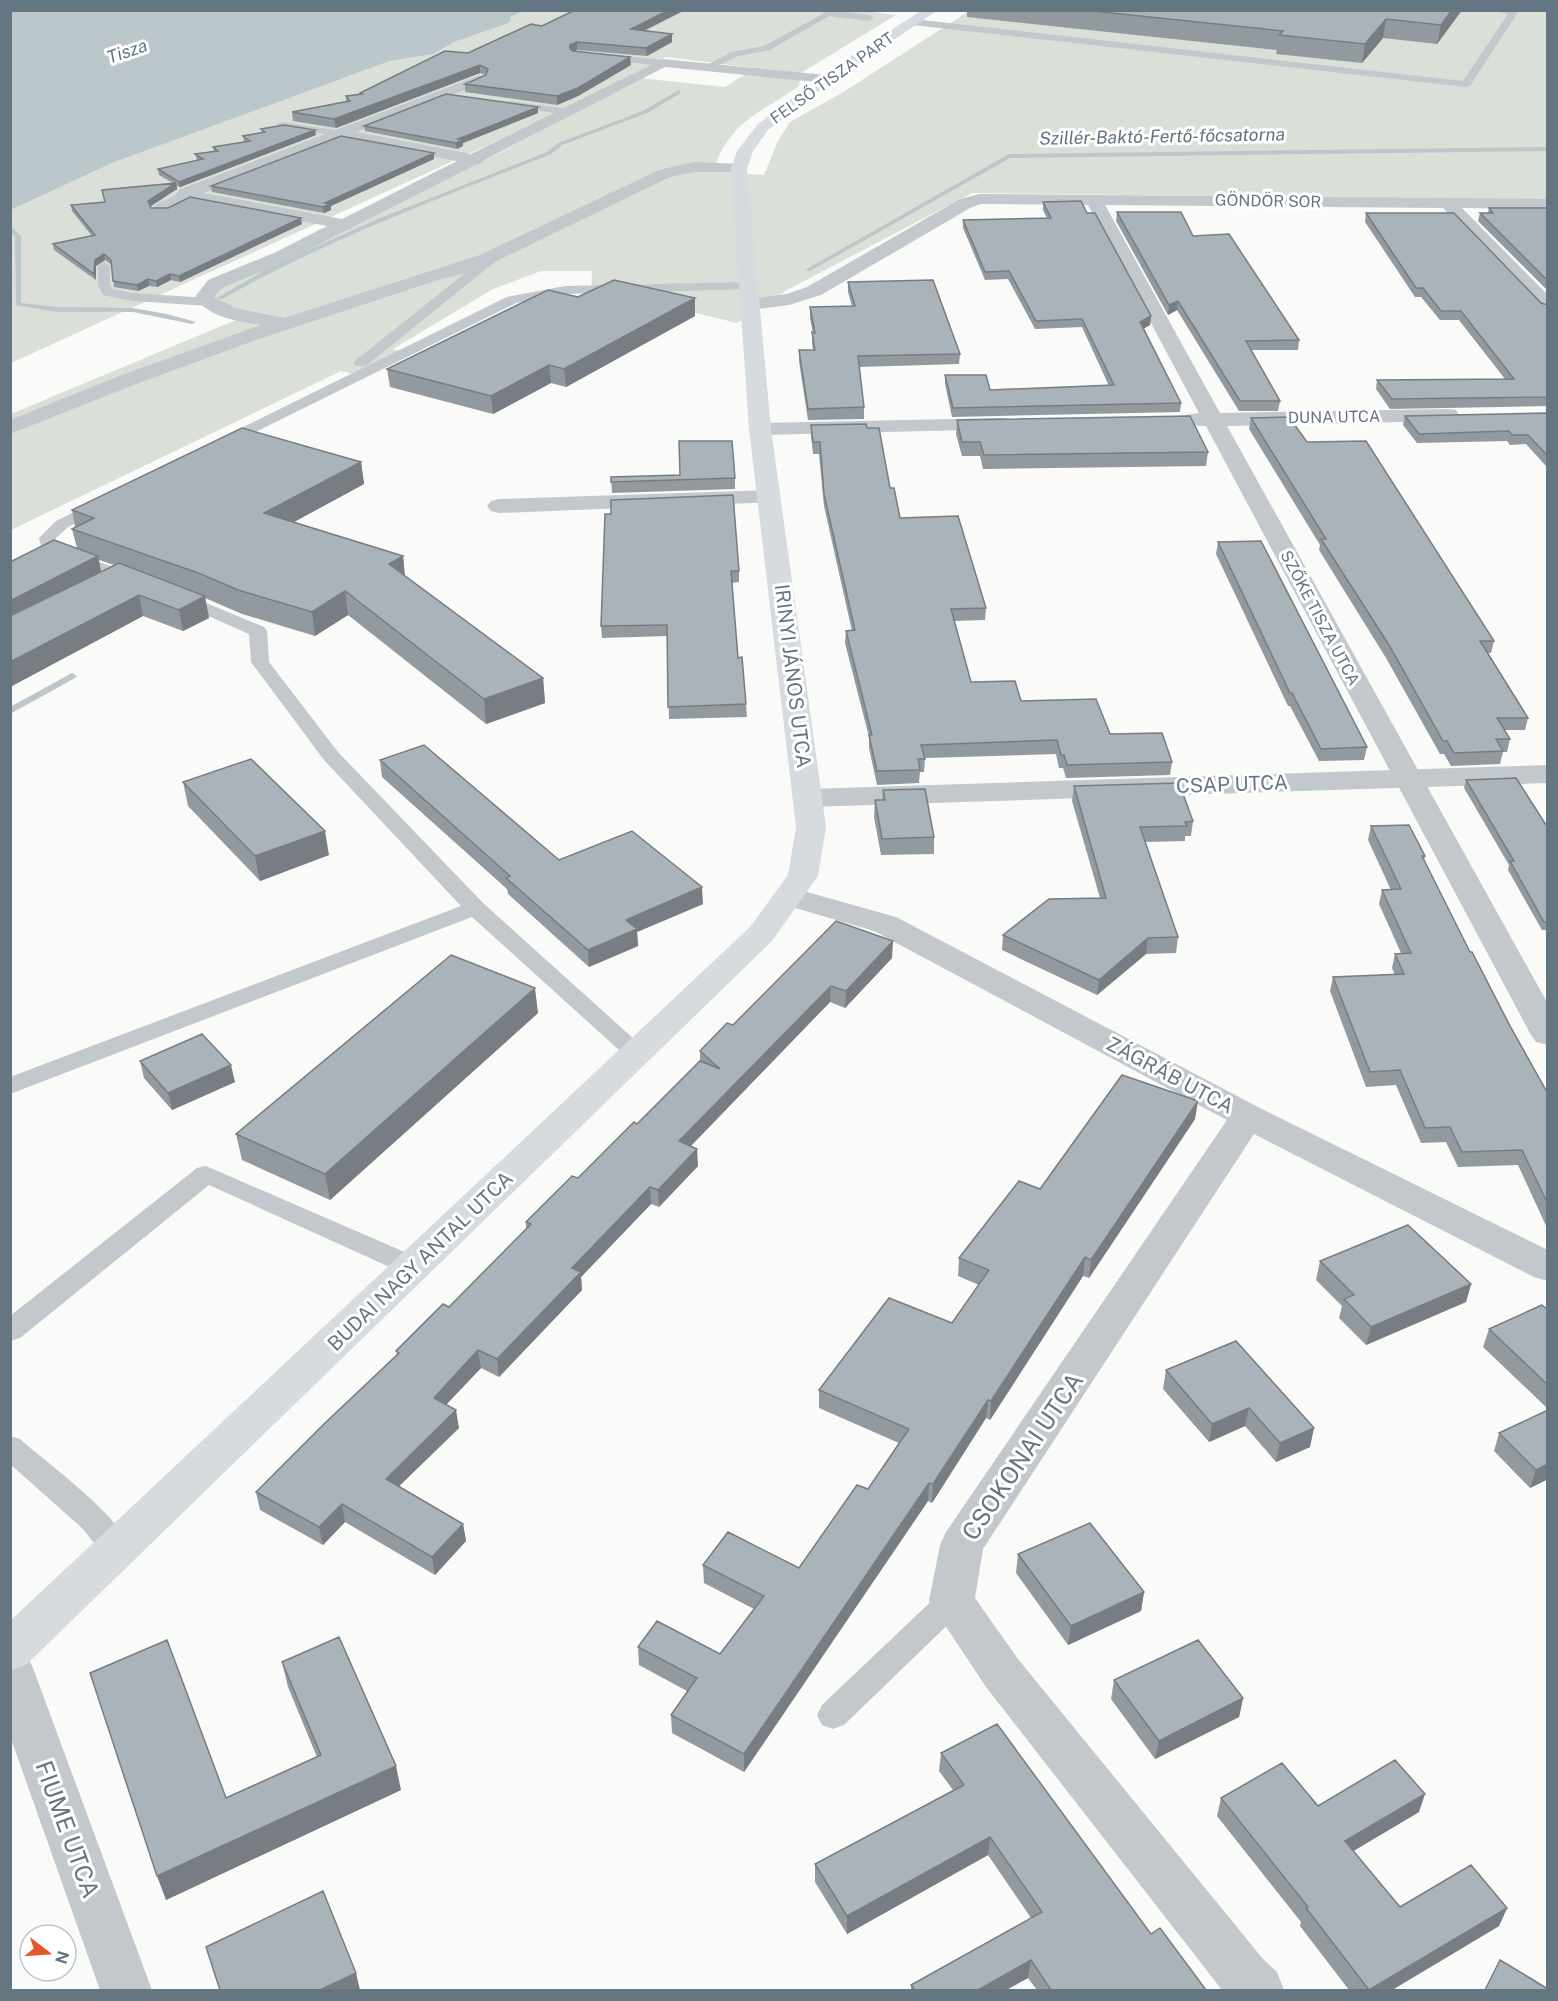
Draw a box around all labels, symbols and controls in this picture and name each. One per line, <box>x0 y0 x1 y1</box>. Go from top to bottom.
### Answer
street label: FELSŐ TISZA PART <box>766 27 898 128</box>
water label: Tisza <box>104 34 150 68</box>
water label: Szillér-Baktó-Fertő-főcsatorna <box>1039 123 1285 149</box>
street label: GÖNDÖR SOR <box>1215 190 1321 211</box>
street label: DUNA UTCA <box>1288 407 1380 427</box>
street label: SZŐKE TISZA UTCA <box>1276 547 1365 689</box>
street label: IRINYI JÁNOS UTCA <box>770 582 817 769</box>
street label: CSAP UTCA <box>1176 770 1288 798</box>
street label: ZÁGRÁB UTCA <box>1102 1031 1238 1119</box>
street label: BUDAI NAGY ANTAL UTCA <box>322 1166 518 1356</box>
street label: CSOKONAI UTCA <box>956 1367 1088 1545</box>
street label: FIUME UTCA <box>30 1757 106 1901</box>
north arrow <box>18 1923 78 1983</box>
text: N <box>51 1948 73 1966</box>

